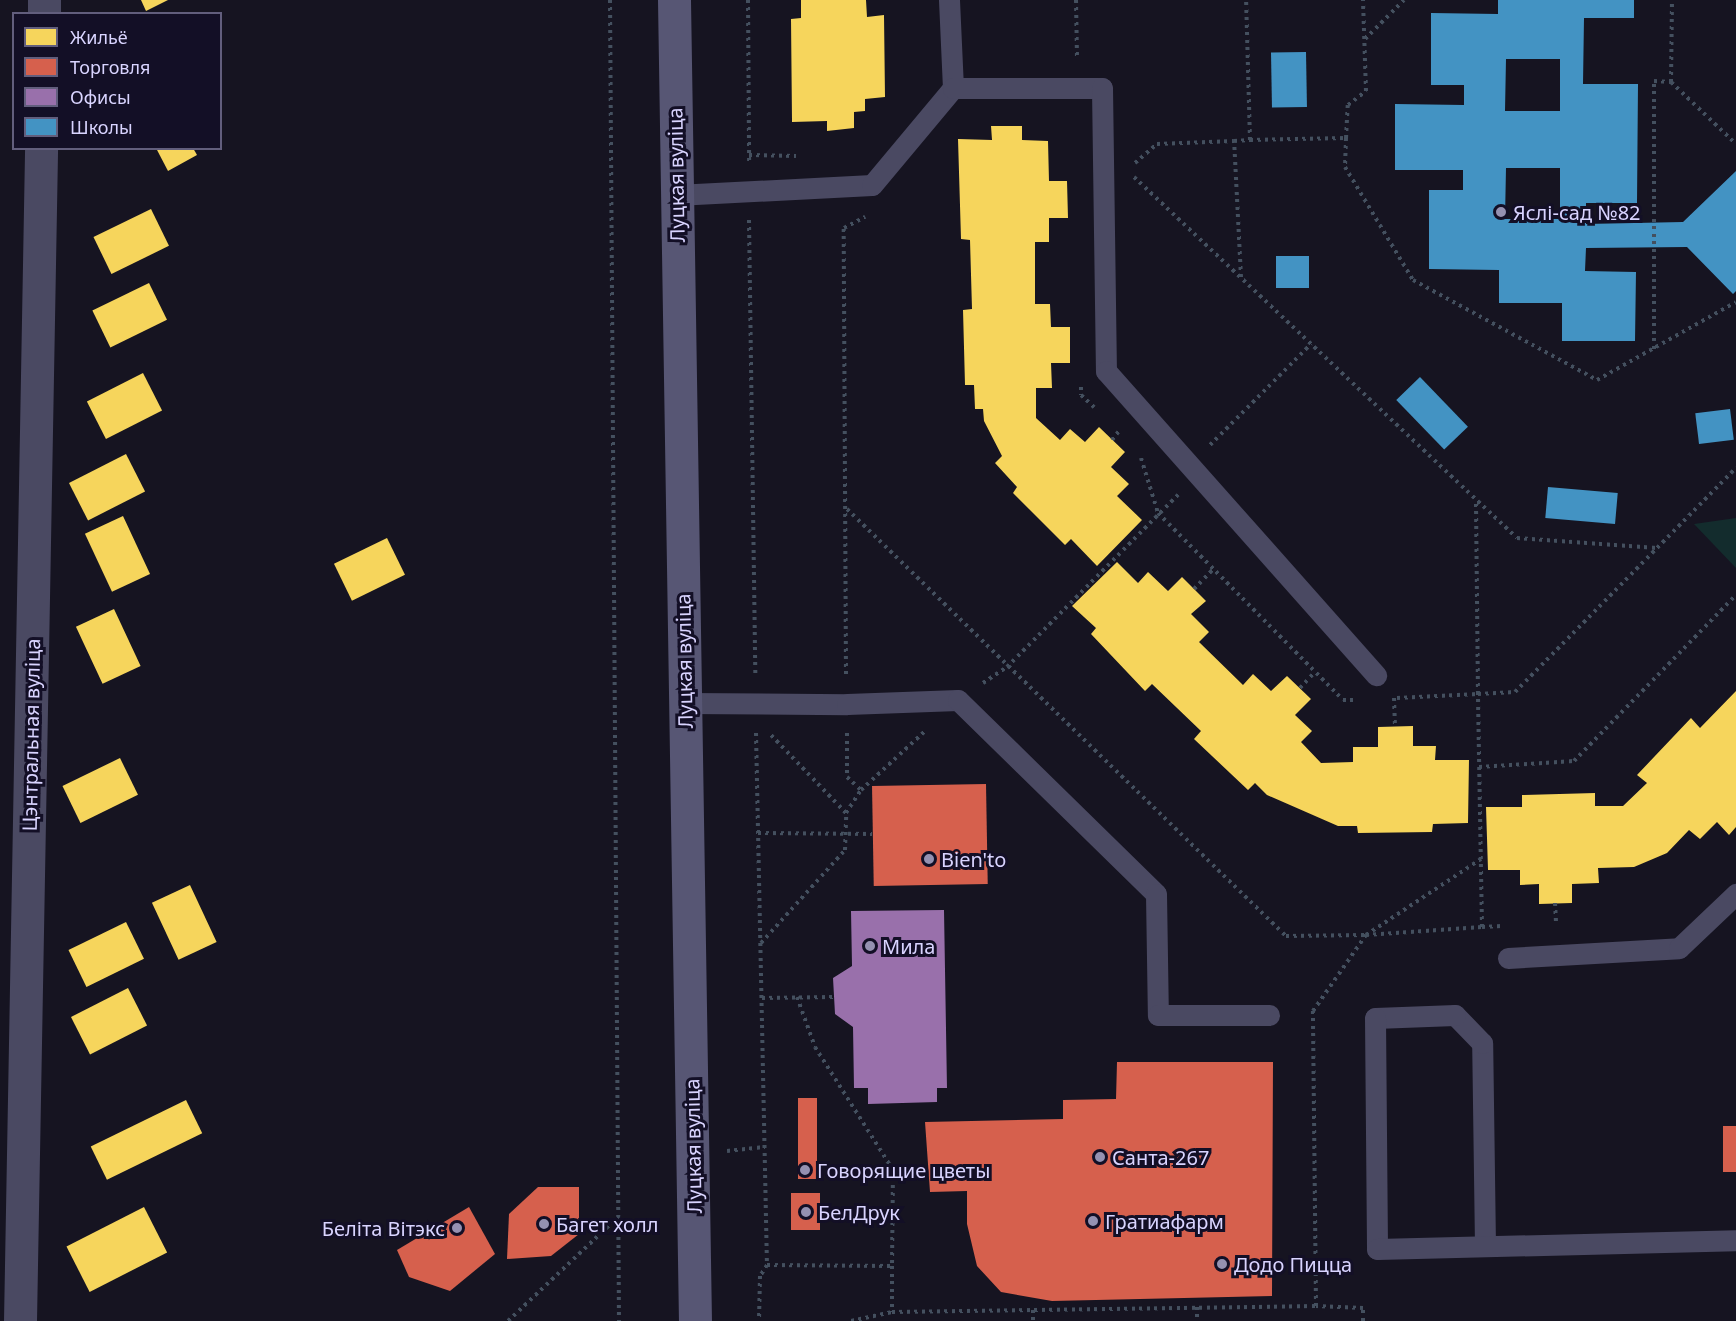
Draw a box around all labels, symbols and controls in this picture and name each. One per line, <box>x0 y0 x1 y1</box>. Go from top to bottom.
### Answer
legend <box>12 12 222 150</box>
text: Жильё <box>70 25 128 49</box>
text: Торговля <box>70 55 150 79</box>
text: Офисы <box>70 85 131 109</box>
street label: Луцкая вуліца <box>663 107 689 243</box>
text: Школы <box>70 115 133 139</box>
place label: Яслі-сад №82 <box>1513 200 1641 224</box>
marker: Яслі-сад №82 <box>1494 205 1508 219</box>
street label: Луцкая вуліца <box>671 593 697 729</box>
street label: Цэнтральная вуліца <box>17 638 45 832</box>
place label: Bien'to <box>941 847 1006 871</box>
marker: Bien'to <box>922 852 936 866</box>
place label: Мила <box>882 934 935 958</box>
marker: Мила <box>863 939 877 953</box>
street label: Луцкая вуліца <box>680 1078 706 1214</box>
place label: Санта-267 <box>1112 1145 1209 1169</box>
marker: Санта-267 <box>1093 1150 1107 1164</box>
place label: Говорящие цветы <box>817 1158 990 1182</box>
marker: Говорящие цветы <box>798 1163 812 1177</box>
place label: БелДрук <box>818 1200 900 1224</box>
marker: БелДрук <box>799 1205 813 1219</box>
place label: Гратиафарм <box>1105 1209 1224 1233</box>
place label: Багет холл <box>556 1212 658 1236</box>
marker: Гратиафарм <box>1086 1214 1100 1228</box>
place label: Беліта Вітэкс <box>322 1216 445 1240</box>
marker: Багет холл <box>537 1217 551 1231</box>
marker: Беліта Вітэкс <box>450 1221 464 1235</box>
place label: Додо Пицца <box>1234 1252 1352 1276</box>
marker: Додо Пицца <box>1215 1257 1229 1271</box>

